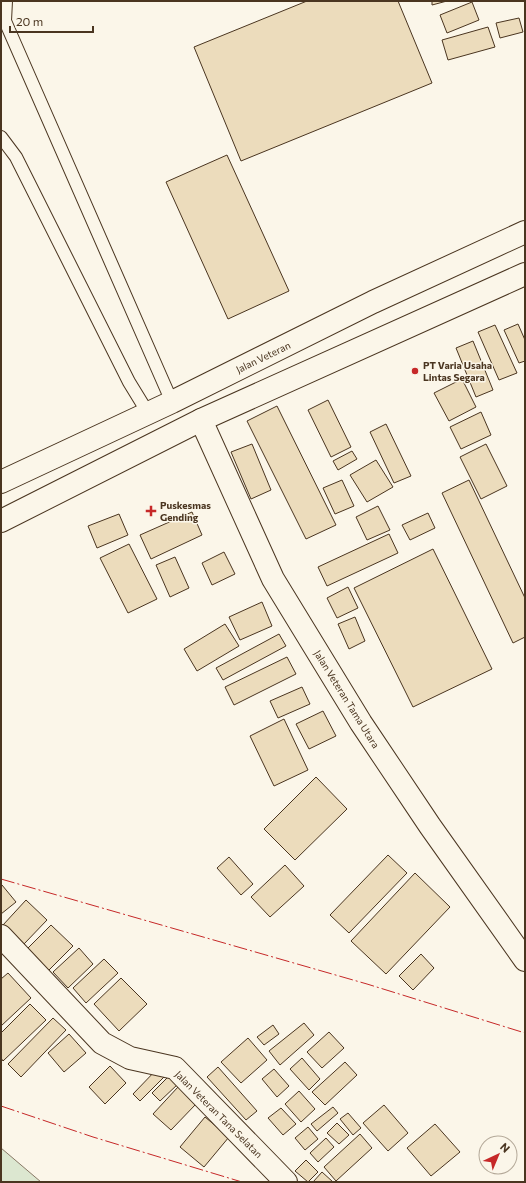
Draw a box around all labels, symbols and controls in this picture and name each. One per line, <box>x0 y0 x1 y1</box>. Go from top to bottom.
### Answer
scale bar <box>10 8 93 34</box>
text: 20 m <box>16 14 43 28</box>
street label: Jalan Veteran <box>234 339 292 375</box>
place label: PT Varia Usaha Lintas Segara <box>423 359 492 383</box>
marker: PT Varia Usaha Lintas Segara <box>410 366 420 376</box>
place label: Puskesmas Gending <box>160 499 211 523</box>
marker: Puskesmas Gending <box>145 505 157 517</box>
street label: Jalan Veteran Tama Utara <box>312 648 382 750</box>
street label: Jalan Veteran Tana Selatan <box>173 1068 265 1160</box>
north arrow <box>478 1135 518 1175</box>
text: N <box>498 1140 513 1155</box>

